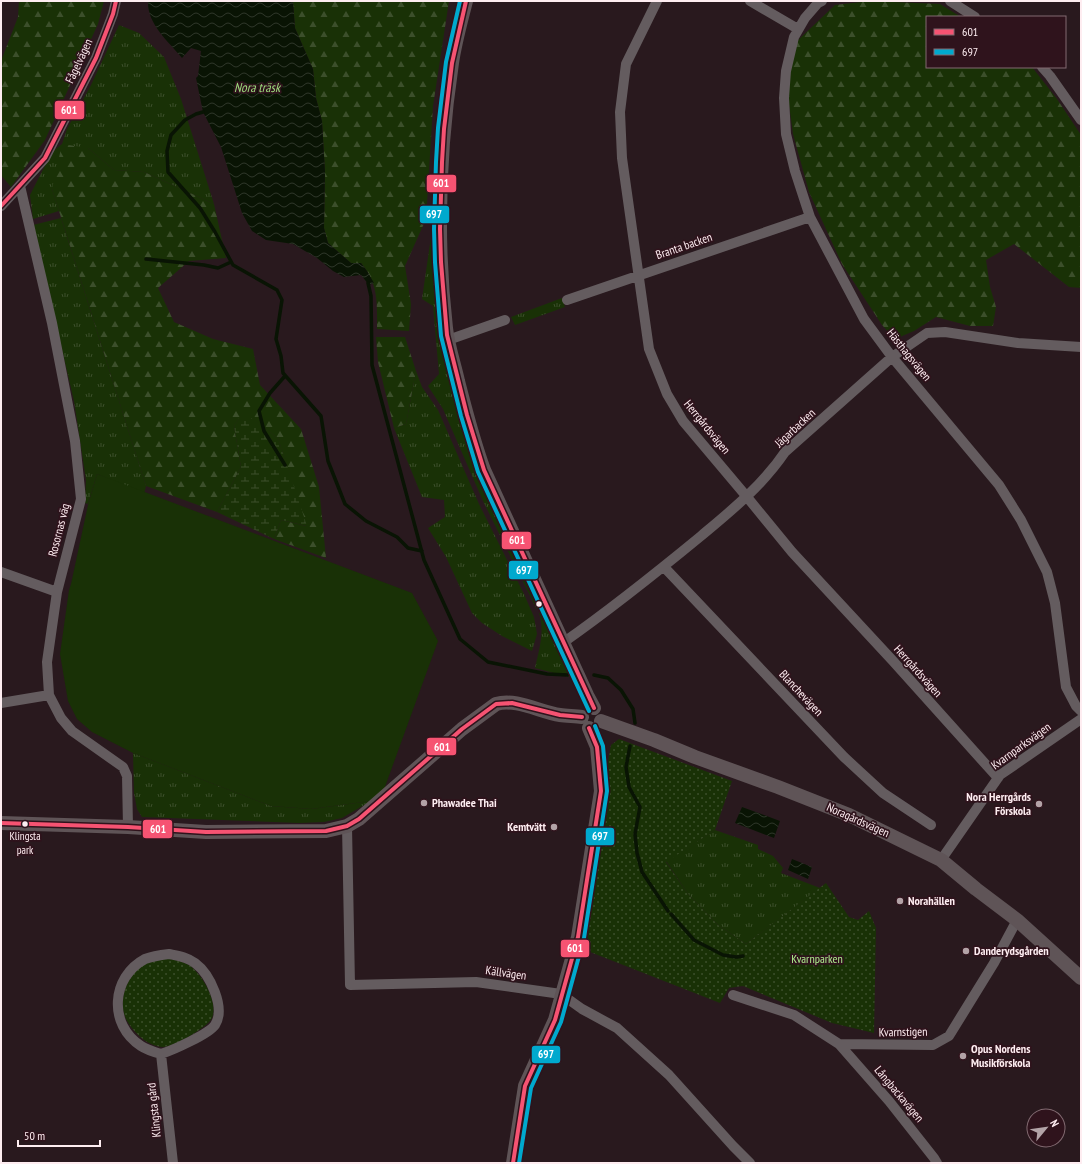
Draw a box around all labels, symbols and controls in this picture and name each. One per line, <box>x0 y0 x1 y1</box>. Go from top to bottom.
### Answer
legend <box>926 16 1066 68</box>
text: 601 <box>962 24 978 39</box>
street label: Fågelvägen <box>62 36 95 86</box>
text: 697 <box>962 44 978 59</box>
water label: Nora träsk <box>234 79 282 96</box>
line badge: 601 <box>54 100 85 120</box>
text: 601 <box>61 103 77 117</box>
line badge: 601 <box>426 174 457 193</box>
text: 601 <box>433 176 449 190</box>
line badge: 697 <box>419 205 450 224</box>
text: 697 <box>426 207 442 221</box>
street label: Branta backen <box>654 229 714 262</box>
street label: Hästhagsvägen <box>884 326 935 384</box>
street label: Herrgårdsvägen <box>681 397 734 457</box>
street label: Jägarbacken <box>771 405 818 451</box>
street label: Rosornas väg <box>45 502 72 558</box>
line badge: 601 <box>501 531 532 550</box>
text: 601 <box>509 533 525 547</box>
line badge: 697 <box>508 560 539 580</box>
text: 697 <box>516 563 532 577</box>
unlabelled marker <box>534 599 544 609</box>
street label: Herrgårdsvägen <box>891 641 946 700</box>
street label: Blanchevägen <box>776 666 827 719</box>
street label: Kvarnparksvägen <box>988 719 1054 772</box>
line badge: 601 <box>426 737 457 756</box>
text: 601 <box>434 740 450 754</box>
place label: Nora Herrgårds Förskola <box>966 789 1031 818</box>
place label: Phawadee Thai <box>432 795 497 810</box>
marker: Phawadee Thai <box>419 798 429 808</box>
street label: Noragårdsvägen <box>824 799 892 840</box>
marker: Nora Herrgårds Förskola <box>1034 799 1044 809</box>
marker: Klingsta park <box>20 819 30 829</box>
line badge: 601 <box>142 819 173 839</box>
place label: Kemtvätt <box>507 819 546 834</box>
text: 601 <box>150 822 166 836</box>
marker: Kemtvätt <box>549 822 559 832</box>
line badge: 697 <box>585 827 615 846</box>
place label: Klingsta park <box>9 829 41 857</box>
text: 697 <box>592 829 608 843</box>
place label: Norahällen <box>908 893 955 908</box>
marker: Norahällen <box>895 896 905 906</box>
line badge: 601 <box>560 939 590 958</box>
text: 601 <box>567 941 583 955</box>
place label: Danderydsgården <box>974 943 1049 958</box>
marker: Danderydsgården <box>961 946 971 956</box>
park label: Kvarnparken <box>791 951 843 966</box>
street label: Källvägen <box>485 962 528 983</box>
street label: Kvarnstigen <box>878 1024 928 1039</box>
place label: Opus Nordens Musikförskola <box>971 1041 1031 1070</box>
line badge: 697 <box>531 1045 561 1064</box>
text: 697 <box>538 1047 554 1061</box>
marker: Opus Nordens Musikförskola <box>958 1051 968 1061</box>
street label: Långbackavägen <box>872 1062 927 1125</box>
street label: Klingsta gård <box>143 1082 164 1138</box>
north arrow <box>1026 1108 1066 1148</box>
text: N <box>1047 1117 1062 1129</box>
scale bar <box>18 1122 100 1148</box>
text: 50 m <box>24 1128 45 1143</box>

